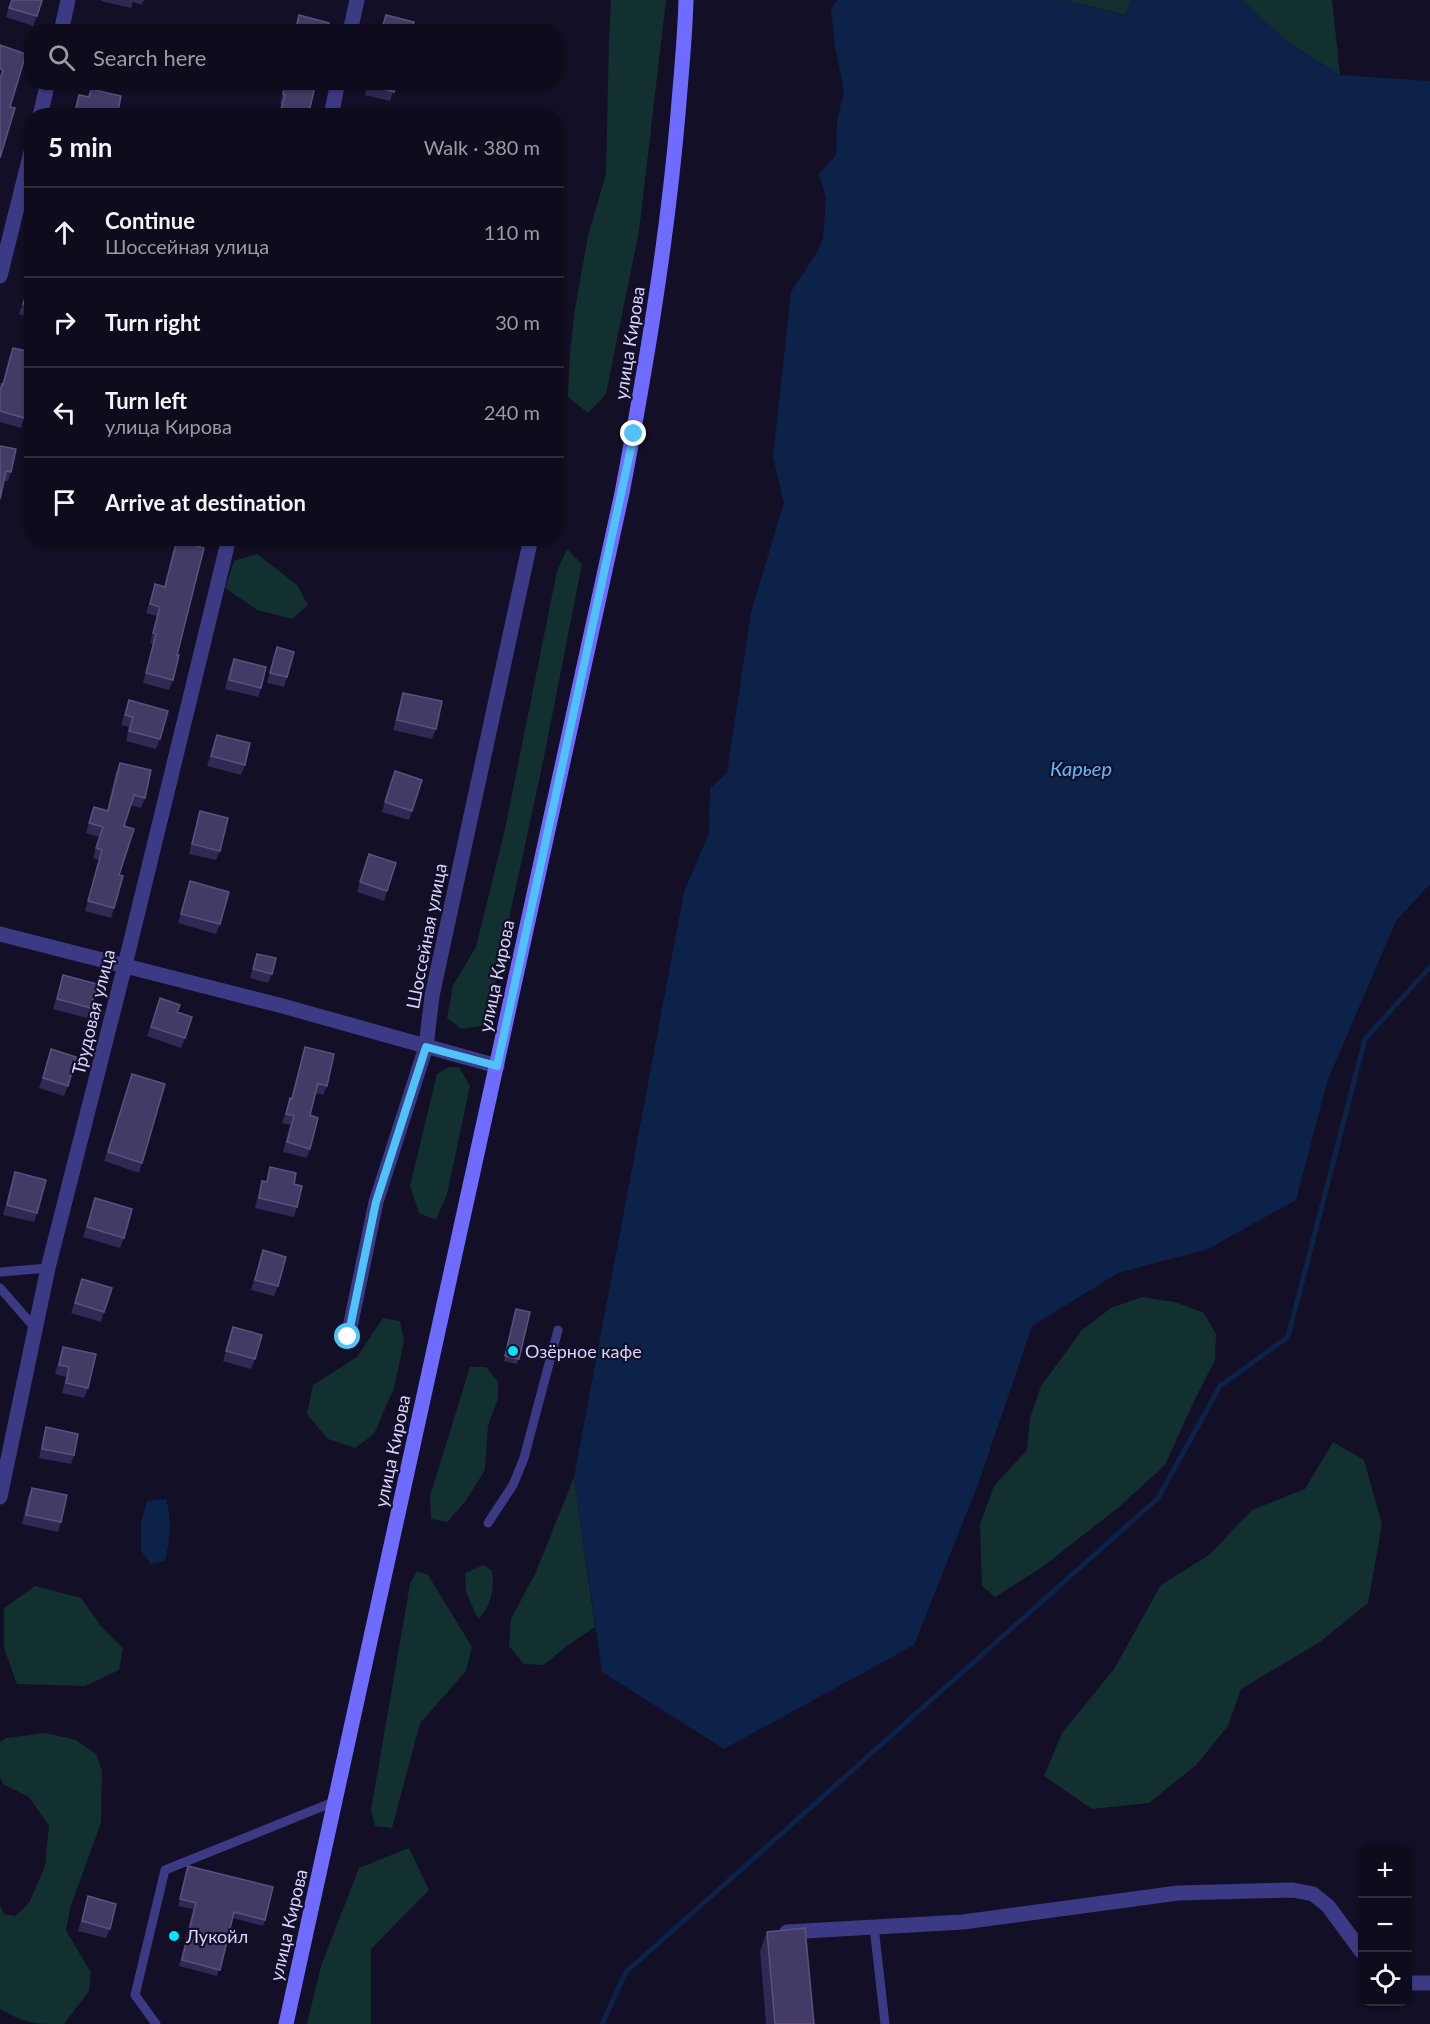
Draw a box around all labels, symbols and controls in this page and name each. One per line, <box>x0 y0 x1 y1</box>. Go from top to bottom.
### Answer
search box <box>24 24 564 90</box>
icon: search <box>45 41 78 74</box>
text: Search here <box>93 44 206 71</box>
text: 5 min <box>48 131 112 163</box>
text: Walk · 380 m <box>424 135 540 159</box>
text: Continue <box>105 207 195 234</box>
icon: ahead <box>48 216 81 249</box>
text: 110 m <box>484 220 540 244</box>
text: Шоссейная улица <box>105 234 269 258</box>
street label: улица Кирова <box>609 285 649 401</box>
icon: right <box>48 306 81 339</box>
text: Turn right <box>105 309 200 336</box>
text: 30 m <box>495 310 540 334</box>
text: Turn left <box>105 387 187 414</box>
icon: left <box>48 396 81 429</box>
text: 240 m <box>484 400 540 424</box>
text: улица Кирова <box>105 414 232 438</box>
route end <box>620 420 646 446</box>
icon: arrive <box>48 486 81 519</box>
text: Arrive at destination <box>105 489 306 516</box>
water label: Карьер <box>1050 756 1112 780</box>
street label: Шоссейная улица <box>401 861 451 1011</box>
street label: улица Кирова <box>473 918 519 1034</box>
street label: Трудовая улица <box>67 947 119 1077</box>
route start <box>334 1323 360 1349</box>
place label: Озёрное кафе <box>525 1340 642 1362</box>
marker: Озёрное кафе <box>506 1344 520 1358</box>
street label: улица Кирова <box>369 1393 415 1509</box>
map controls <box>1358 1844 1412 2006</box>
button: + <box>1358 1844 1412 1898</box>
street label: улица Кирова <box>264 1867 312 1983</box>
button: − <box>1358 1898 1412 1952</box>
place label: Лукойл <box>185 1925 248 1947</box>
marker: Лукойл <box>167 1929 181 1943</box>
button: locate <box>1358 1952 1412 2006</box>

